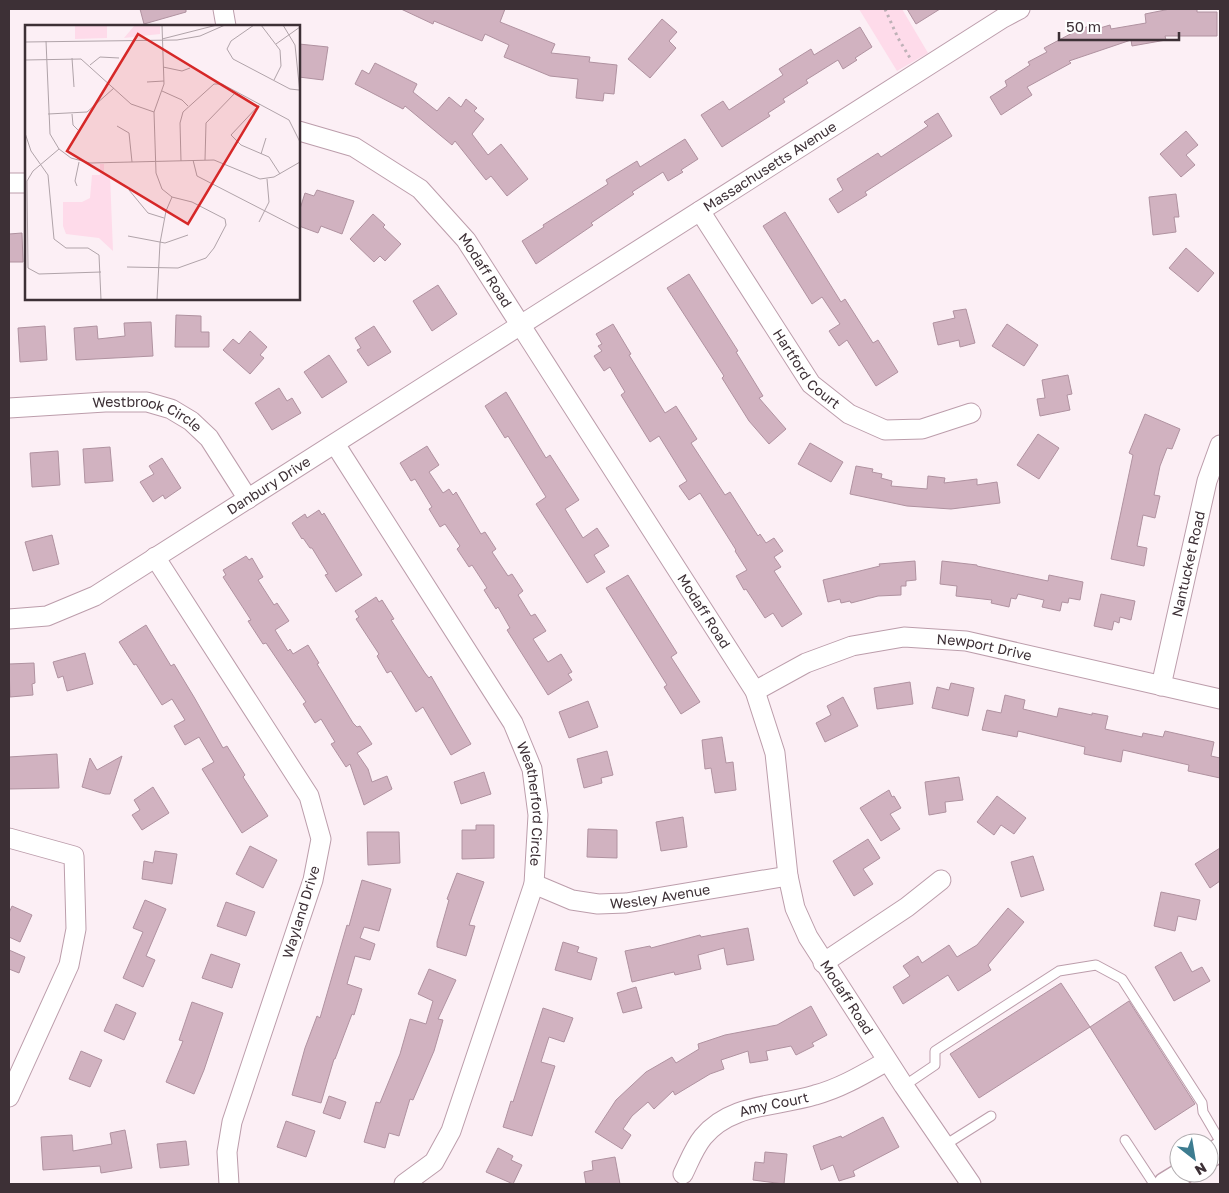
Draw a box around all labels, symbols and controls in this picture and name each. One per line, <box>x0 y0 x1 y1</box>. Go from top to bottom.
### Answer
scale bar <box>1059 10 1179 42</box>
text: 50 m <box>1066 17 1101 35</box>
inset map <box>25 25 300 300</box>
street label: Massachusetts Avenue <box>700 117 839 215</box>
street label: Modaff Road <box>456 229 516 310</box>
street label: Hartford Court <box>770 325 844 412</box>
street label: Westbrook Circle <box>92 393 206 435</box>
street label: Danbury Drive <box>224 452 313 518</box>
street label: Nantucket Road <box>1168 509 1208 618</box>
street label: Modaff Road <box>674 570 734 651</box>
street label: Newport Drive <box>936 630 1033 664</box>
street label: Weatherford Circle <box>514 739 547 867</box>
street label: Wayland Drive <box>278 863 323 960</box>
street label: Wesley Avenue <box>609 880 711 912</box>
street label: Modaff Road <box>817 957 878 1038</box>
street label: Amy Court <box>737 1088 810 1120</box>
north arrow <box>1169 1133 1219 1183</box>
text: N <box>1192 1160 1210 1180</box>

